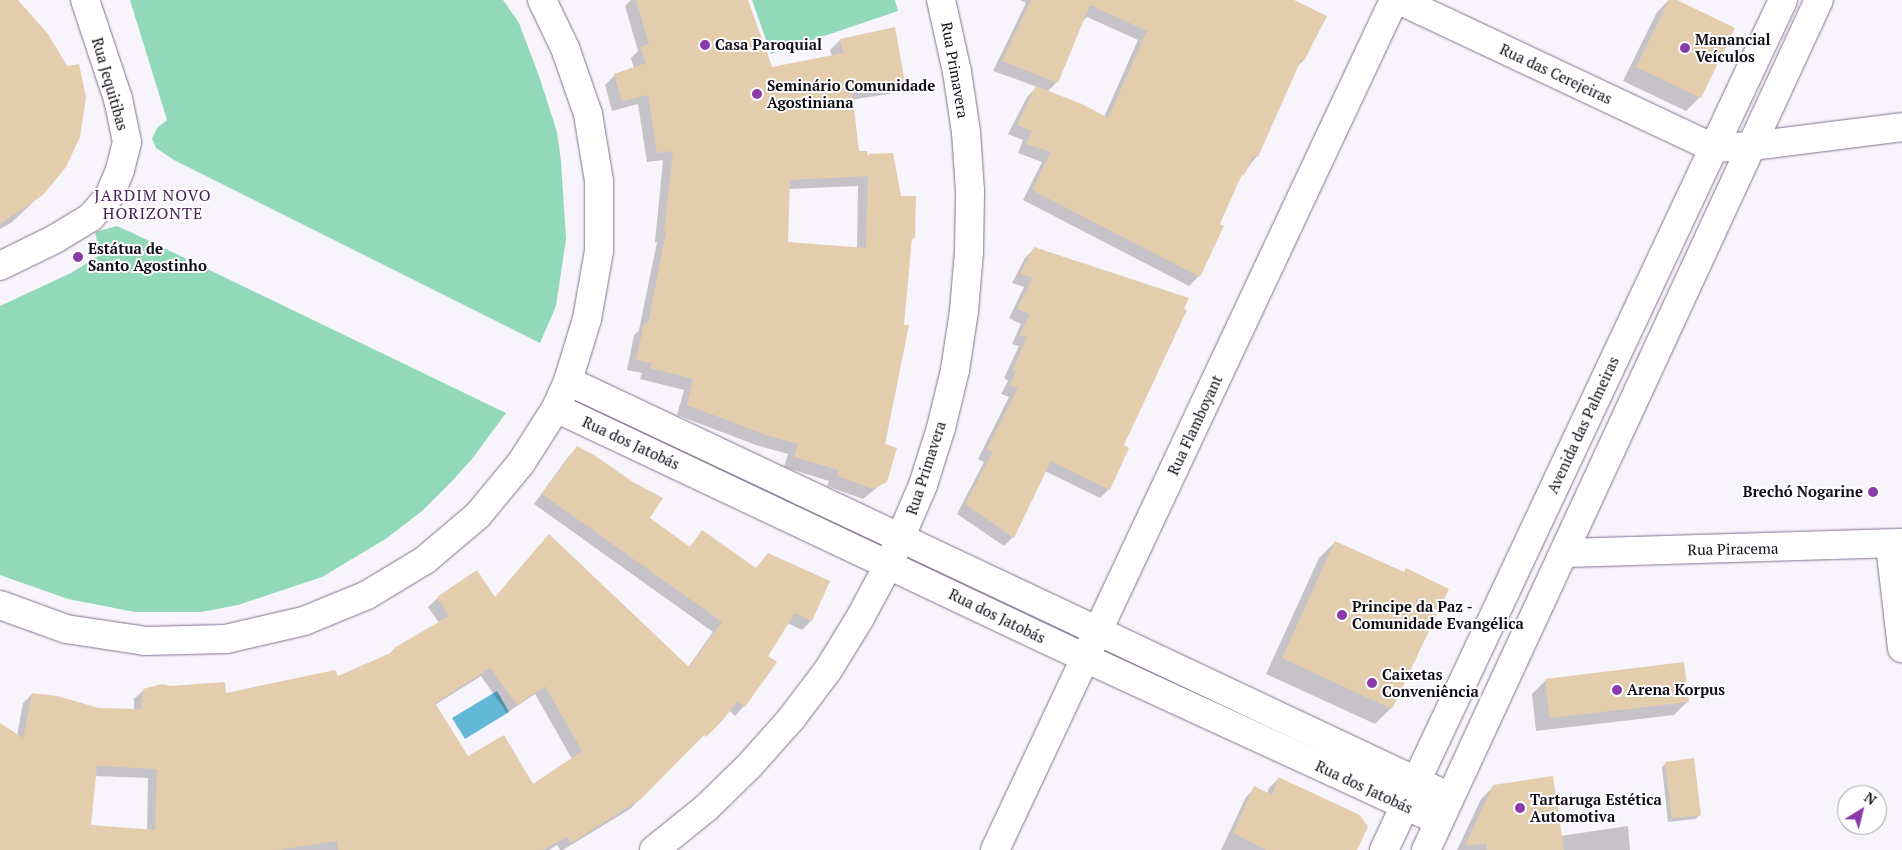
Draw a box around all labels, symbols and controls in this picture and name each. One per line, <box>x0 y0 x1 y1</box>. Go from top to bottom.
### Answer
street label: Rua Primavera <box>938 21 972 119</box>
place label: Manancial Veículos <box>1695 30 1771 65</box>
street label: Rua Jequitibas <box>88 36 132 132</box>
place label: Casa Paroquial <box>715 36 822 54</box>
marker: Casa Paroquial <box>699 39 711 51</box>
street label: Rua das Cerejeiras <box>1497 40 1615 108</box>
marker: Manancial Veículos <box>1679 42 1691 54</box>
place label: Seminário Comunidade Agostiniana <box>767 76 935 111</box>
marker: Seminário Comunidade Agostiniana <box>751 88 763 100</box>
district label: JARDIM NOVO HORIZONTE <box>93 185 213 223</box>
place label: Estátua de Santo Agostinho <box>88 239 207 274</box>
marker: Estátua de Santo Agostinho <box>72 251 84 263</box>
street label: Avenida das Palmeiras <box>1543 354 1623 496</box>
street label: Rua Flamboyant <box>1164 372 1226 478</box>
street label: Rua dos Jatobás <box>580 413 682 473</box>
street label: Rua Primavera <box>902 419 950 517</box>
place label: Brechó Nogarine <box>1743 483 1863 501</box>
marker: Brechó Nogarine <box>1867 486 1879 498</box>
street label: Rua Piracema <box>1687 539 1779 559</box>
street label: Rua dos Jatobás <box>946 585 1048 647</box>
place label: Principe da Paz - Comunidade Evangélica <box>1352 597 1524 632</box>
marker: Principe da Paz - Comunidade Evangélica <box>1336 609 1348 621</box>
place label: Caixetas Conveniência <box>1382 665 1479 700</box>
marker: Caixetas Conveniência <box>1366 677 1378 689</box>
place label: Arena Korpus <box>1627 681 1725 699</box>
marker: Arena Korpus <box>1611 684 1623 696</box>
street label: Rua dos Jatobás <box>1313 757 1415 817</box>
north arrow <box>1837 785 1887 835</box>
text: N <box>1861 787 1880 809</box>
place label: Tartaruga Estética Automotiva <box>1530 790 1662 825</box>
marker: Tartaruga Estética Automotiva <box>1514 802 1526 814</box>

